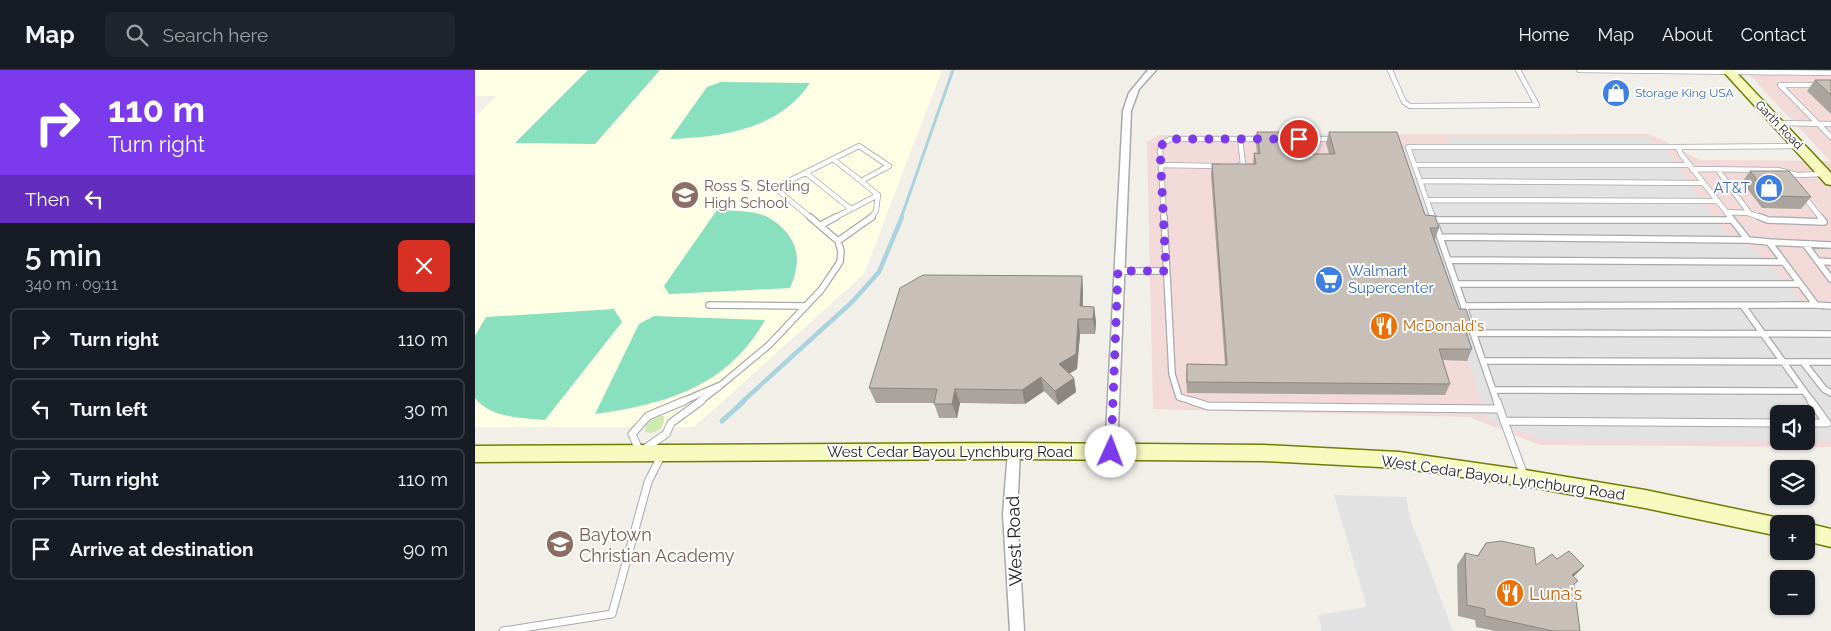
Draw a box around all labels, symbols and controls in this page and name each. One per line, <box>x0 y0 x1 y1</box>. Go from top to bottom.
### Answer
search box <box>105 12 455 57</box>
text: Map <box>25 20 75 49</box>
icon: search <box>123 21 151 49</box>
text: Search here <box>163 24 268 46</box>
text: Home <box>1518 24 1569 45</box>
text: Map <box>1597 24 1634 45</box>
text: About <box>1662 24 1713 45</box>
text: Contact <box>1741 24 1806 45</box>
shop icon: Storage King USA <box>1601 78 1631 108</box>
place label: Storage King USA <box>1635 86 1734 100</box>
text: 110 m <box>108 89 205 130</box>
icon: right <box>25 90 90 155</box>
street label: Garth Road <box>1752 98 1806 152</box>
pin <box>1278 118 1320 160</box>
icon: arrive <box>1285 125 1313 153</box>
text: Turn right <box>108 131 205 157</box>
shop icon: AT&T <box>1754 173 1784 203</box>
place label: Ross S. Sterling High School <box>704 177 810 212</box>
place label: AT&T <box>1713 179 1750 197</box>
school or university icon: Ross S. Sterling High School <box>670 180 700 210</box>
icon: left <box>80 185 108 213</box>
text: Then <box>25 188 70 210</box>
text: 5 min <box>25 238 102 273</box>
button: close <box>398 240 450 292</box>
place label: Walmart Supercenter <box>1348 262 1434 297</box>
supermarket icon: Walmart Supercenter <box>1314 265 1344 295</box>
text: 340 m · 09:11 <box>25 275 118 294</box>
restaurant icon: McDonald's <box>1369 311 1399 341</box>
place label: McDonald's <box>1403 317 1484 335</box>
icon: right <box>27 325 55 353</box>
text: Turn right <box>70 328 159 350</box>
text: 110 m <box>398 328 448 350</box>
icon: left <box>27 395 55 423</box>
text: Turn left <box>70 398 147 420</box>
text: 30 m <box>404 398 448 420</box>
map controls <box>1770 405 1815 615</box>
button: sound <box>1770 405 1815 450</box>
position arrow <box>1084 425 1136 477</box>
street label: West Cedar Bayou Lynchburg Road <box>827 443 1073 461</box>
street label: West Cedar Bayou Lynchburg Road <box>1380 452 1626 504</box>
button: layers <box>1770 460 1815 505</box>
icon: right <box>27 465 55 493</box>
text: Turn right <box>70 468 159 490</box>
text: 110 m <box>398 468 448 490</box>
street label: West Road <box>1002 495 1026 587</box>
button: + <box>1770 515 1815 560</box>
place label: Baytown Christian Academy <box>579 524 735 566</box>
school or university icon: Baytown Christian Academy <box>545 529 575 559</box>
icon: arrive <box>27 535 55 563</box>
text: Arrive at destination <box>70 538 254 560</box>
text: 90 m <box>403 538 448 560</box>
button: − <box>1770 570 1815 615</box>
restaurant icon: Luna's <box>1495 578 1525 608</box>
place label: Luna's <box>1529 583 1583 604</box>

